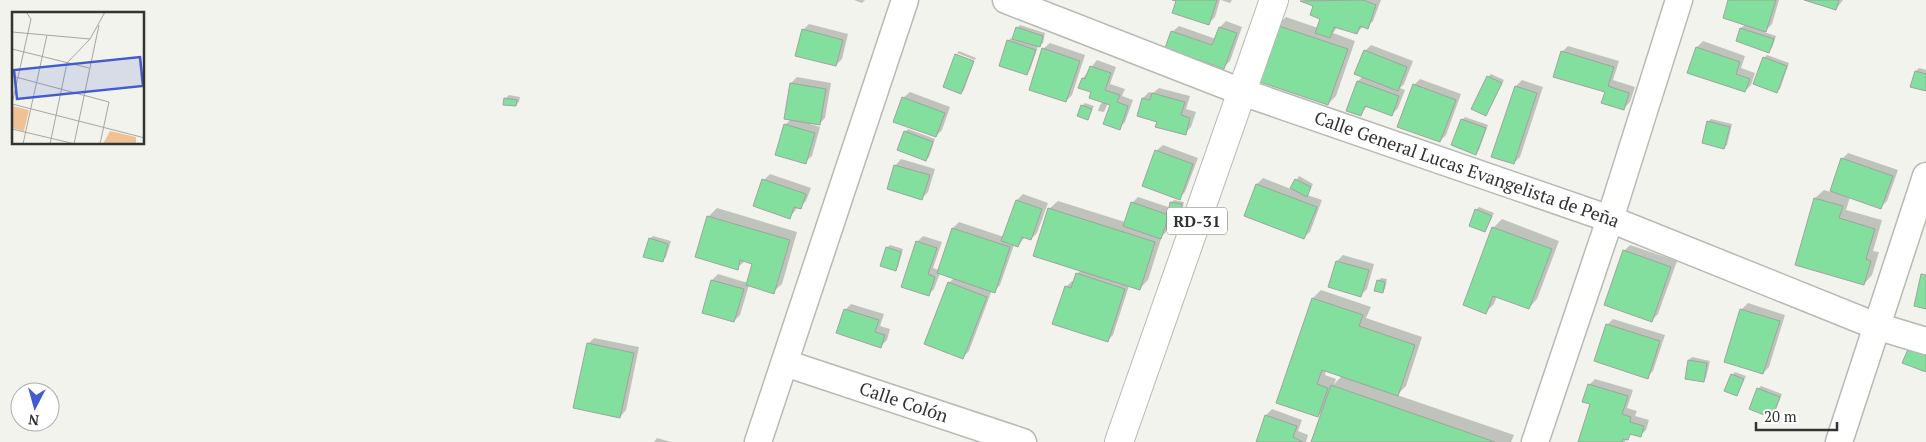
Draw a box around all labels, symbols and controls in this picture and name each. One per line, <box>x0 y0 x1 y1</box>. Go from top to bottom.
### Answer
inset map <box>12 12 145 145</box>
street label: Calle General Lucas Evangelista de Peña <box>1311 105 1623 233</box>
road number: RD-31 <box>1167 208 1227 235</box>
street label: Calle Colón <box>856 376 952 427</box>
north arrow <box>10 382 60 432</box>
scale bar <box>1756 400 1837 432</box>
text: 20 m <box>1764 406 1797 426</box>
text: N <box>27 410 40 430</box>

